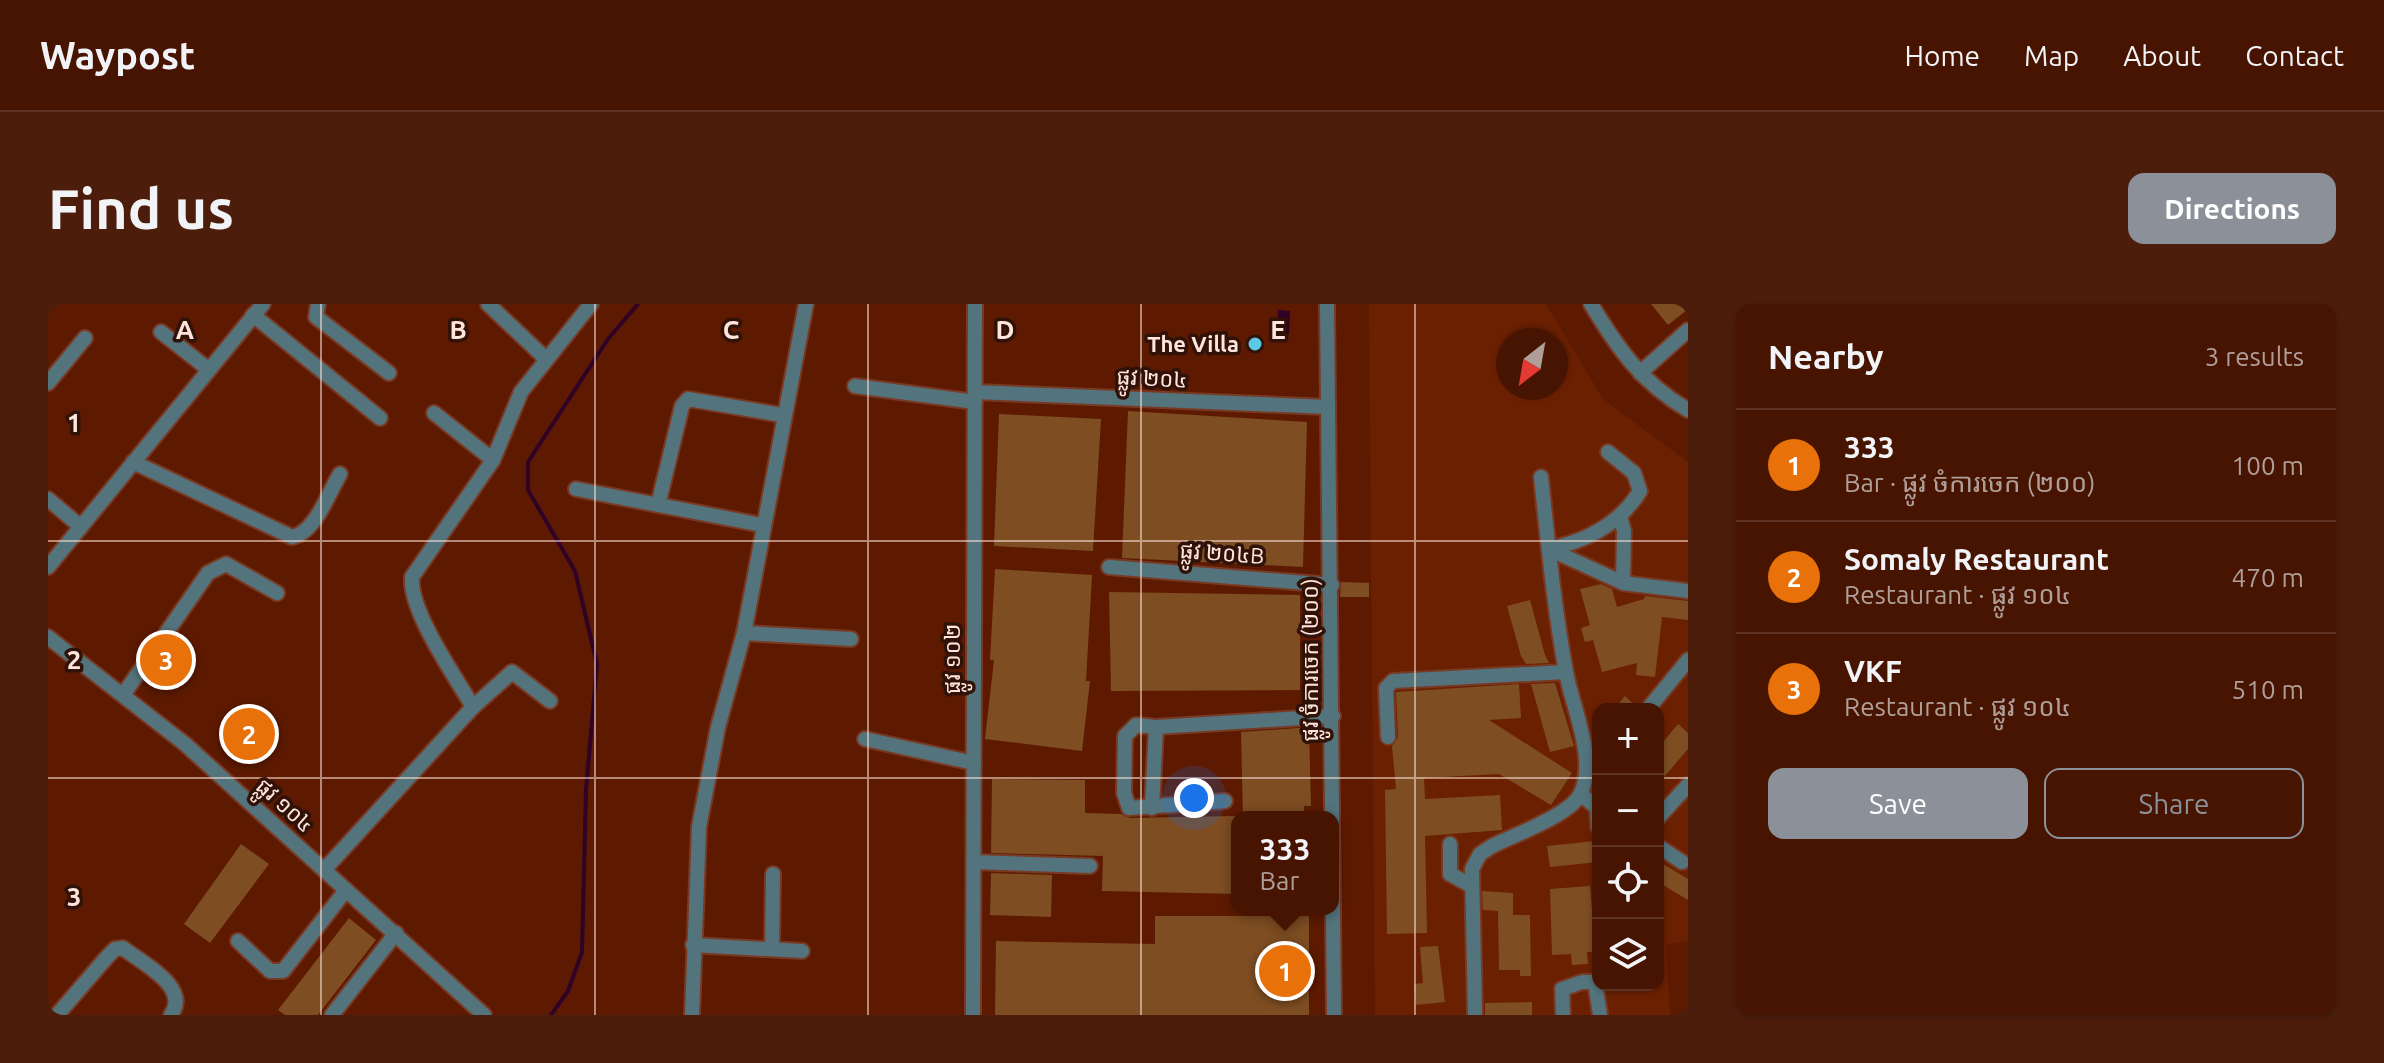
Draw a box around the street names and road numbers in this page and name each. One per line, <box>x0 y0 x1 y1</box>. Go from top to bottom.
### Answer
street label: ផ្លូវ ២០៤ <box>1116 363 1188 400</box>
street label: ផ្លូវ ២០៤B <box>1178 537 1265 576</box>
street label: ផ្លូវ ចំការចេក (២០០) <box>1297 578 1331 742</box>
street label: ផ្លូវ ១០២ <box>939 624 973 694</box>
street label: ផ្លូវ ១០៤ <box>246 773 319 843</box>

